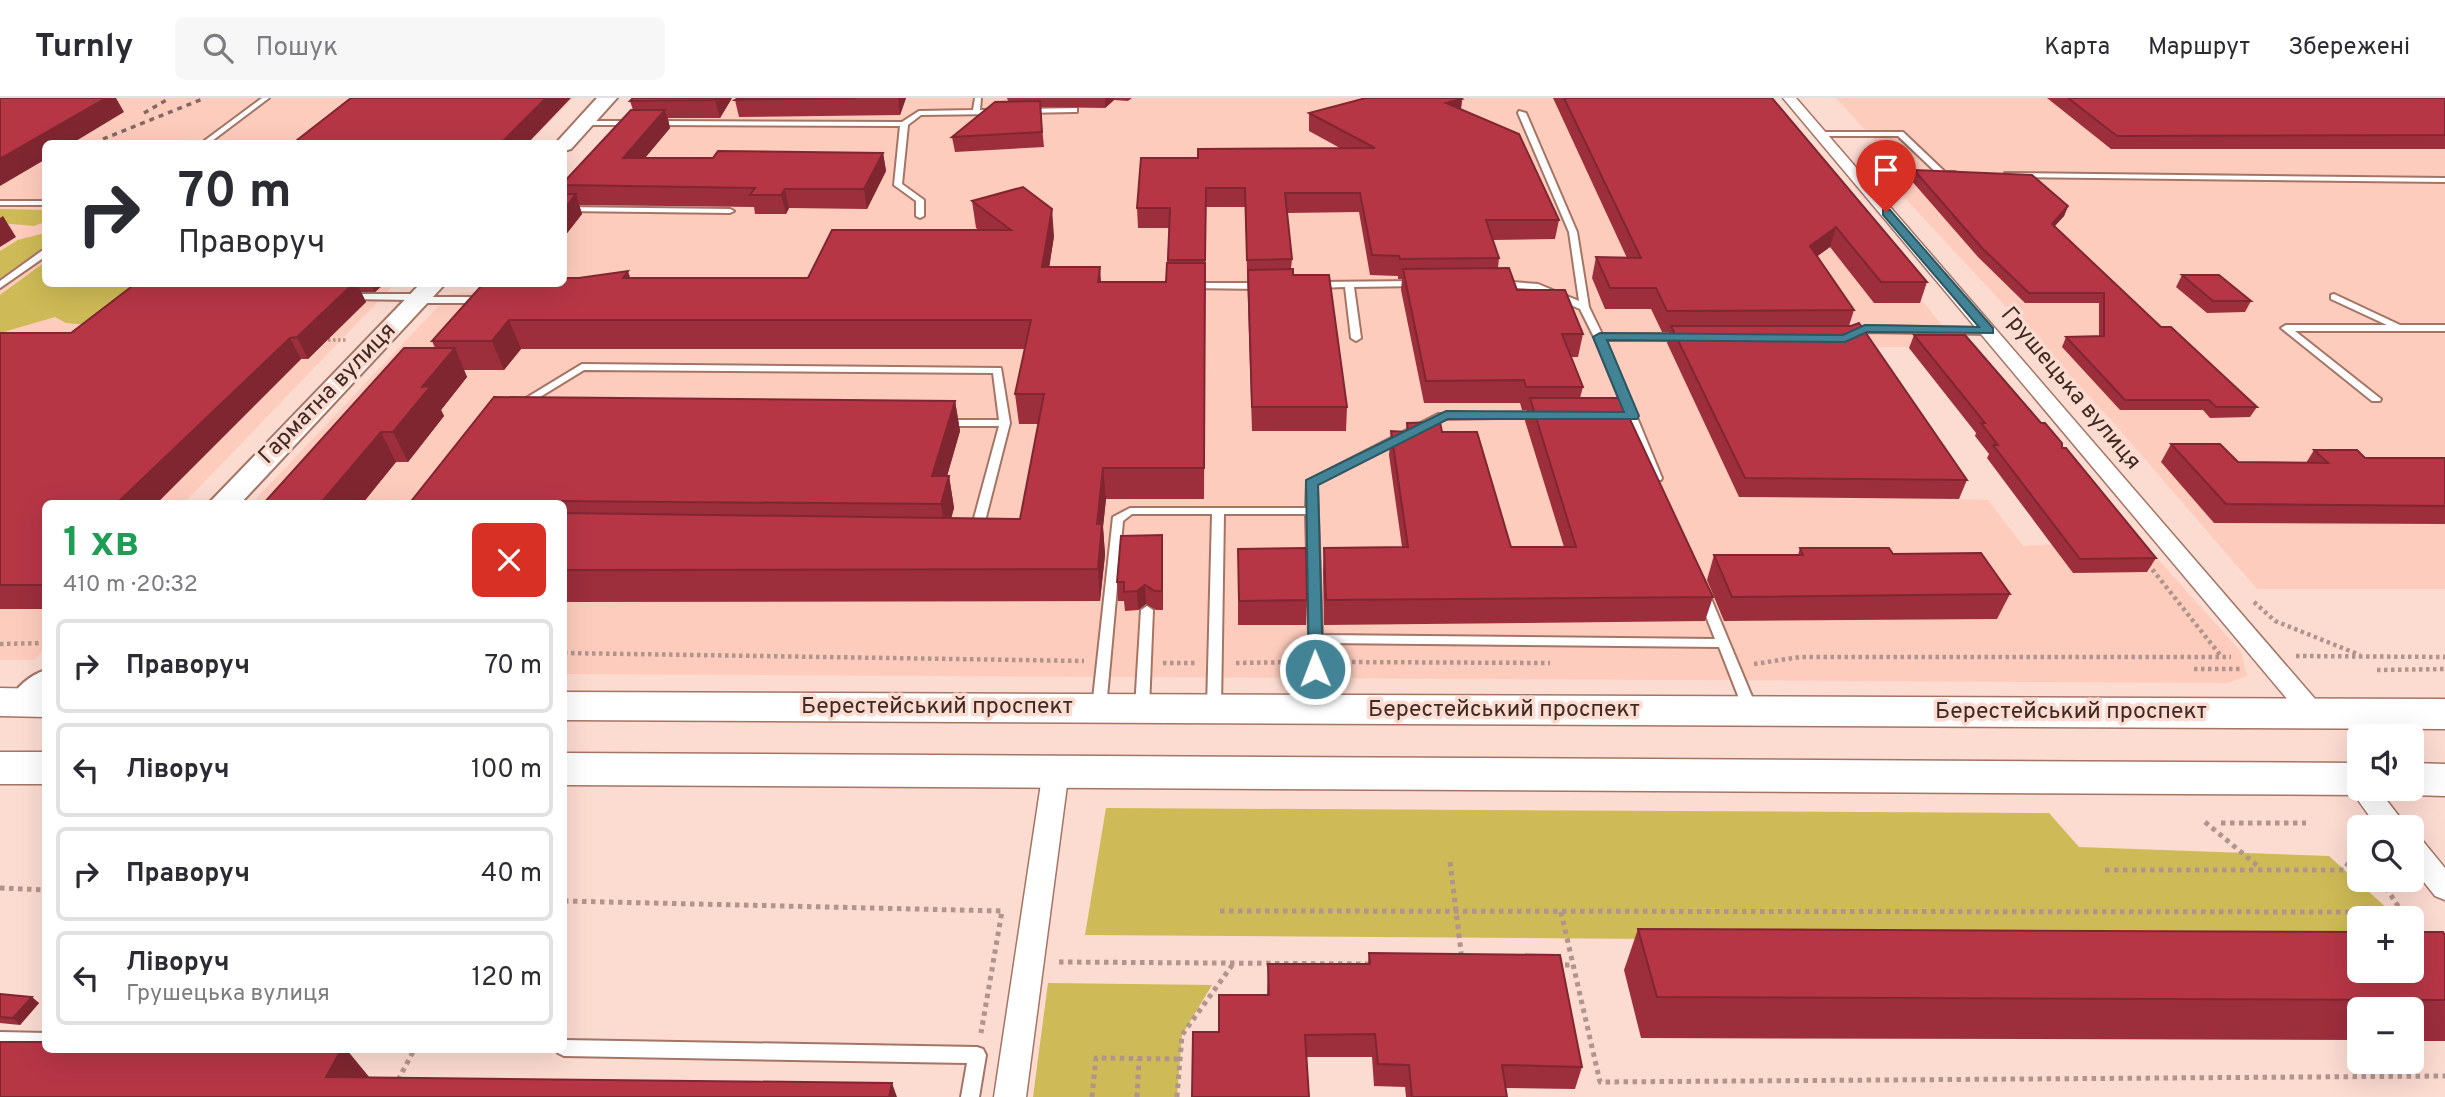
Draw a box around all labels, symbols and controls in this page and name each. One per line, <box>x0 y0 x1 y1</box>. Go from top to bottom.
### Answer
search box <box>175 17 665 80</box>
text: Turnly <box>35 27 133 69</box>
icon: search <box>199 29 237 67</box>
text: Пошук <box>255 32 338 65</box>
text: Карта <box>2044 33 2110 63</box>
text: Маршрут <box>2148 33 2250 63</box>
text: Збережені <box>2288 33 2410 63</box>
pin <box>1856 140 1916 212</box>
icon: arrive <box>1867 151 1905 189</box>
text: 70 m <box>178 163 292 225</box>
icon: right <box>63 168 154 259</box>
text: Праворуч <box>178 224 325 264</box>
street label: Грушецька вулиця <box>1993 302 2147 476</box>
street label: Гарматна вулиця <box>253 317 403 471</box>
text: 1 хв <box>63 518 140 571</box>
button: close <box>472 523 546 597</box>
text: 410 m · 20:32 <box>63 571 198 600</box>
position arrow <box>1278 632 1352 706</box>
icon: right <box>67 647 105 685</box>
text: Праворуч <box>126 650 250 683</box>
text: 70 m <box>484 650 542 683</box>
street label: Берестейський проспект <box>801 693 1073 722</box>
street label: Берестейський проспект <box>1368 696 1640 725</box>
street label: Берестейський проспект <box>1935 698 2207 727</box>
map controls <box>2347 724 2424 1074</box>
button: sound <box>2347 724 2424 801</box>
icon: left <box>67 751 105 789</box>
text: Ліворуч <box>126 754 229 787</box>
text: 100 m <box>471 754 542 787</box>
button: search <box>2347 815 2424 892</box>
icon: right <box>67 855 105 893</box>
text: Праворуч <box>126 858 250 891</box>
text: 40 m <box>481 858 542 891</box>
button: + <box>2347 906 2424 983</box>
text: Ліворуч <box>126 947 229 980</box>
icon: left <box>67 959 105 997</box>
text: 120 m <box>472 962 542 995</box>
text: Грушецька вулиця <box>126 980 330 1009</box>
button: − <box>2347 997 2424 1074</box>

